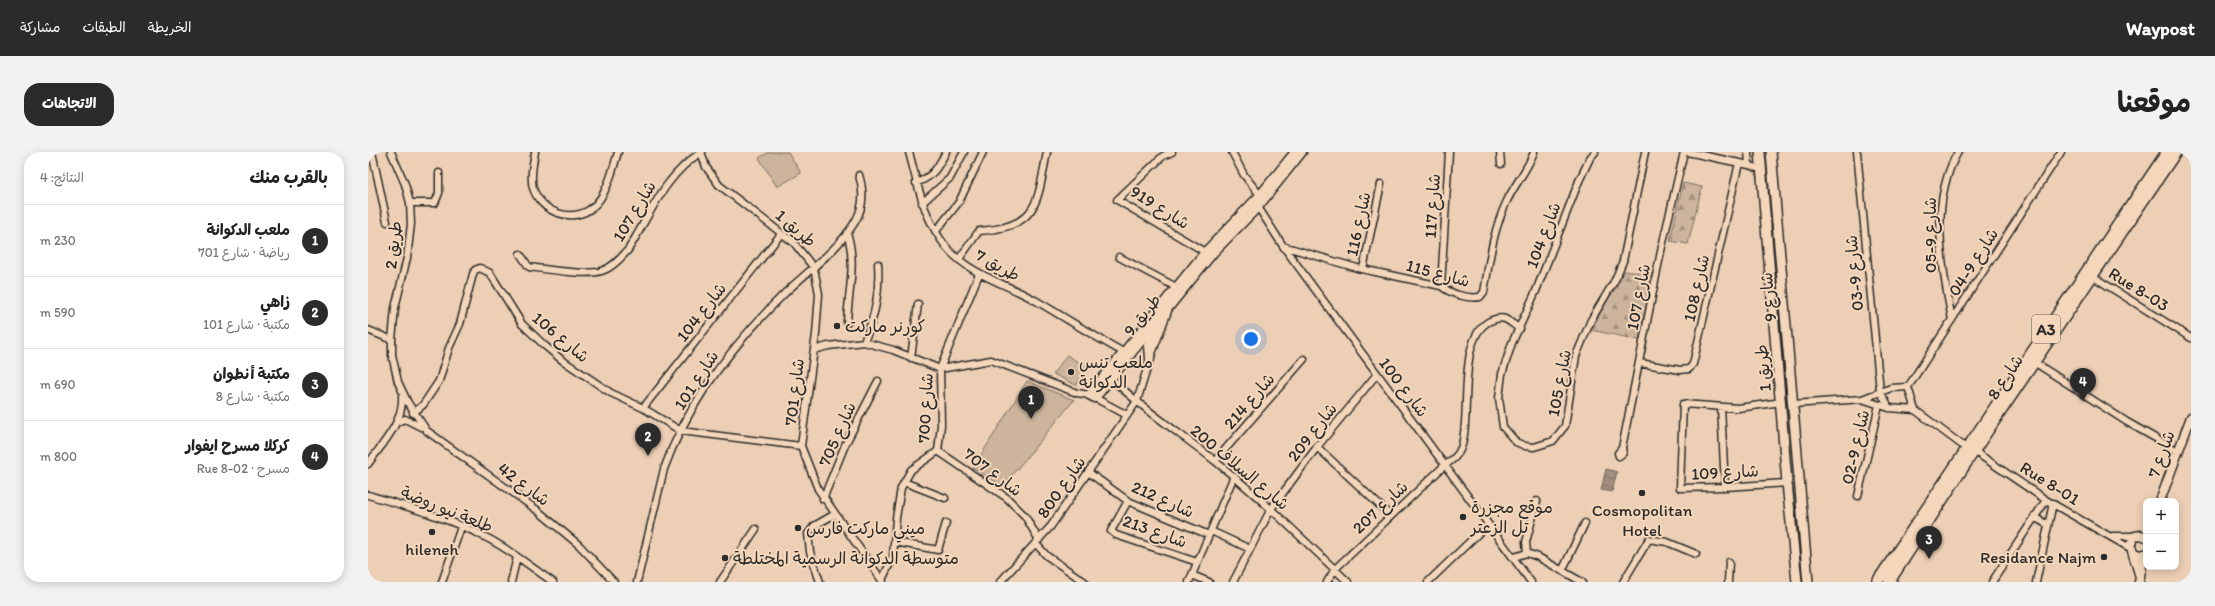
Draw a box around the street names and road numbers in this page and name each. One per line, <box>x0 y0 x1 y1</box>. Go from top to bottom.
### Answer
street label: شارع 117 <box>1420 173 1446 239</box>
street label: شارع 107 <box>608 177 662 246</box>
street label: شارع 919 <box>1126 181 1193 235</box>
street label: شارع 116 <box>1341 190 1377 258</box>
street label: شارع 9-05 <box>1920 197 1942 273</box>
street label: شارع 104 <box>1521 199 1567 272</box>
street label: طريق 1 <box>772 205 820 251</box>
street label: طريق 2 <box>380 220 406 270</box>
street label: شارع 9-04 <box>1944 224 2004 301</box>
street label: شارع 9-03 <box>1841 234 1869 312</box>
street label: 7 طريق <box>972 245 1024 285</box>
street label: شارع 108 <box>1679 252 1715 324</box>
street label: شارع 115 <box>1403 255 1472 293</box>
street label: شارع 107 <box>1622 262 1656 332</box>
street label: Rue 8-03 <box>2105 263 2173 315</box>
street label: شارع 9 <box>1756 271 1782 323</box>
street label: شارع 104 <box>672 279 732 347</box>
street label: 9 طريق <box>1119 290 1165 340</box>
street label: شارع 106 <box>527 307 593 368</box>
road number: A3 <box>2032 315 2060 343</box>
street label: طريق 1 <box>1751 344 1775 392</box>
street label: شارع 101 <box>669 347 724 415</box>
street label: شارع 105 <box>1543 348 1577 419</box>
street label: شارع 8 <box>1983 351 2029 404</box>
street label: شارع 100 <box>1374 353 1433 422</box>
street label: شارع 701 <box>780 357 810 427</box>
street label: شارع 214 <box>1219 369 1280 434</box>
street label: شارع 700 <box>913 373 939 444</box>
street label: شارع 705 <box>814 399 862 470</box>
street label: شارع 209 <box>1283 399 1343 467</box>
street label: شارع 9-02 <box>1837 408 1875 487</box>
street label: 200 شارع السلاف <box>1185 420 1293 516</box>
street label: شارع 7 <box>2143 428 2181 481</box>
street label: شارع 707 <box>959 444 1026 502</box>
street label: 800 شارع <box>1032 452 1091 523</box>
street label: Rue 8-01 <box>2017 457 2083 509</box>
street label: شارع 42 <box>493 458 554 512</box>
street label: شارع 109 <box>1691 460 1760 486</box>
street label: شارع 212 <box>1128 476 1197 523</box>
street label: شارع 207 <box>1348 476 1413 539</box>
street label: طلعة نيو روضة <box>398 481 496 537</box>
street label: شارع 213 <box>1120 510 1190 554</box>

